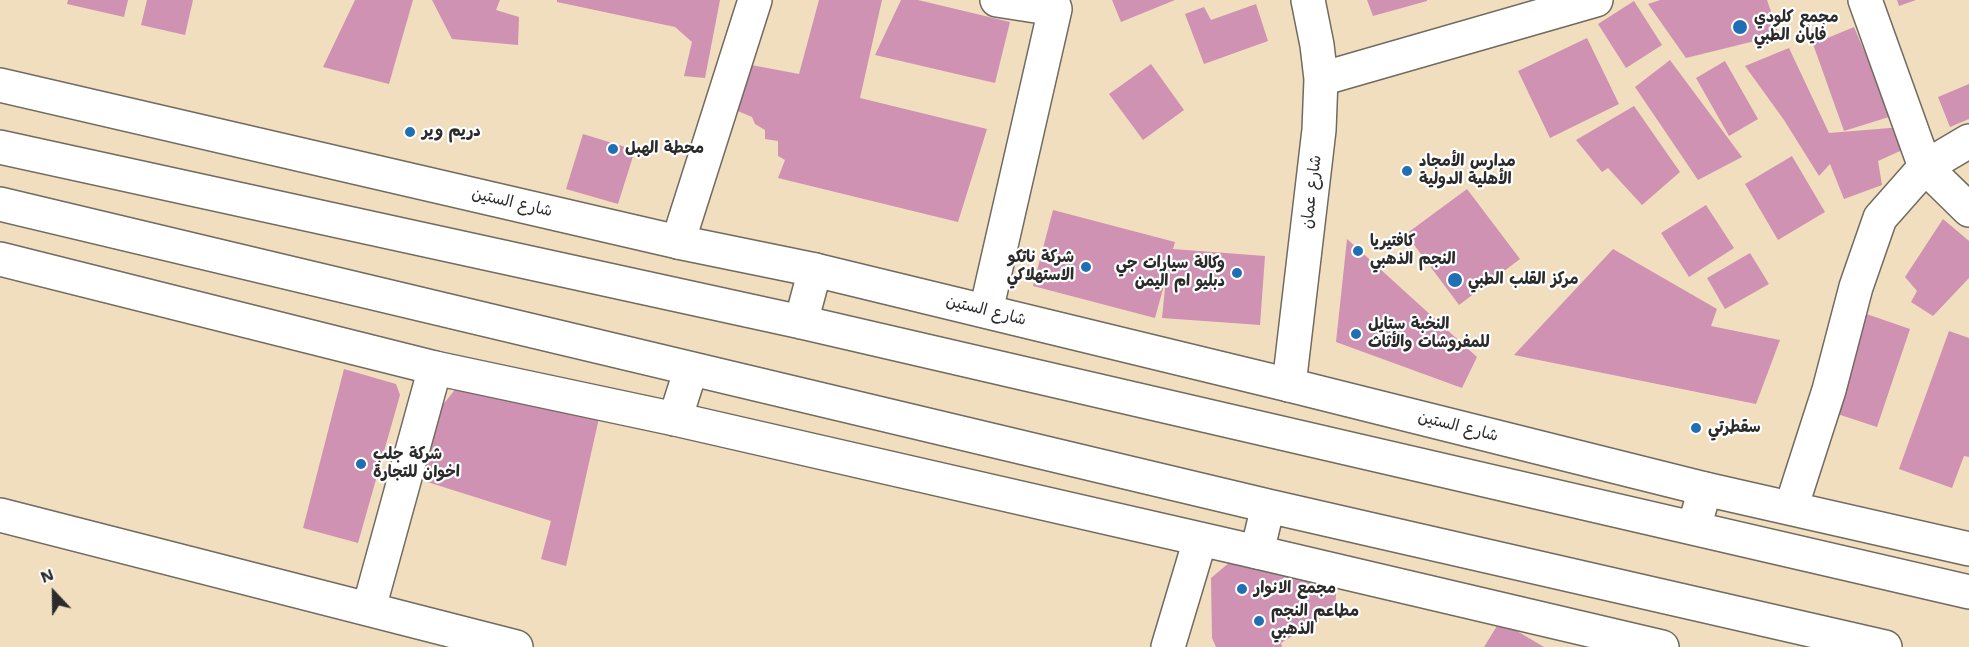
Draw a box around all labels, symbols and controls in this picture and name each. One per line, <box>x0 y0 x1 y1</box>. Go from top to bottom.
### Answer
place label: مجمع كلودي فايان الطبي <box>1754 8 1839 46</box>
marker: مجمع كلودي فايان الطبي <box>1731 18 1749 36</box>
place label: دريم وير <box>422 122 481 142</box>
marker: دريم وير <box>403 125 417 139</box>
place label: محطة الهبل <box>625 139 704 159</box>
marker: محطة الهبل <box>606 142 620 156</box>
place label: مدارس الأمجاد الأهلية الدولية <box>1419 152 1516 190</box>
street label: شارع عمان <box>1298 154 1326 230</box>
marker: مدارس الأمجاد الأهلية الدولية <box>1400 164 1414 178</box>
street label: شارع الستين <box>470 184 554 222</box>
place label: كافتيريا النجم الذهبي <box>1370 232 1456 270</box>
marker: كافتيريا النجم الذهبي <box>1351 244 1365 258</box>
place label: شركة ناتكو الاستهلاكي <box>1007 248 1074 286</box>
place label: وكالة سيارات جي دبليو ام اليمن <box>1116 254 1225 292</box>
marker: شركة ناتكو الاستهلاكي <box>1079 260 1093 274</box>
marker: وكالة سيارات جي دبليو ام اليمن <box>1230 266 1244 280</box>
place label: مركز القلب الطبي <box>1468 270 1579 290</box>
marker: مركز القلب الطبي <box>1446 271 1464 289</box>
street label: شارع الستين <box>944 292 1028 330</box>
place label: النخبة ستايل للمفروشات والأثاث <box>1368 315 1490 353</box>
marker: النخبة ستايل للمفروشات والأثاث <box>1349 327 1363 341</box>
street label: شارع الستين <box>1416 408 1500 446</box>
place label: سقطرتي <box>1708 418 1761 438</box>
marker: سقطرتي <box>1689 421 1703 435</box>
place label: شركة جلب اخوان للتجارة <box>373 445 460 483</box>
marker: شركة جلب اخوان للتجارة <box>354 457 368 471</box>
north arrow <box>24 563 84 623</box>
text: N <box>37 564 57 588</box>
place label: مجمع الانوار <box>1254 579 1336 599</box>
marker: مجمع الانوار <box>1235 582 1249 596</box>
place label: مطاعم النجم الذهبي <box>1271 602 1359 640</box>
marker: مطاعم النجم الذهبي <box>1252 614 1266 628</box>

